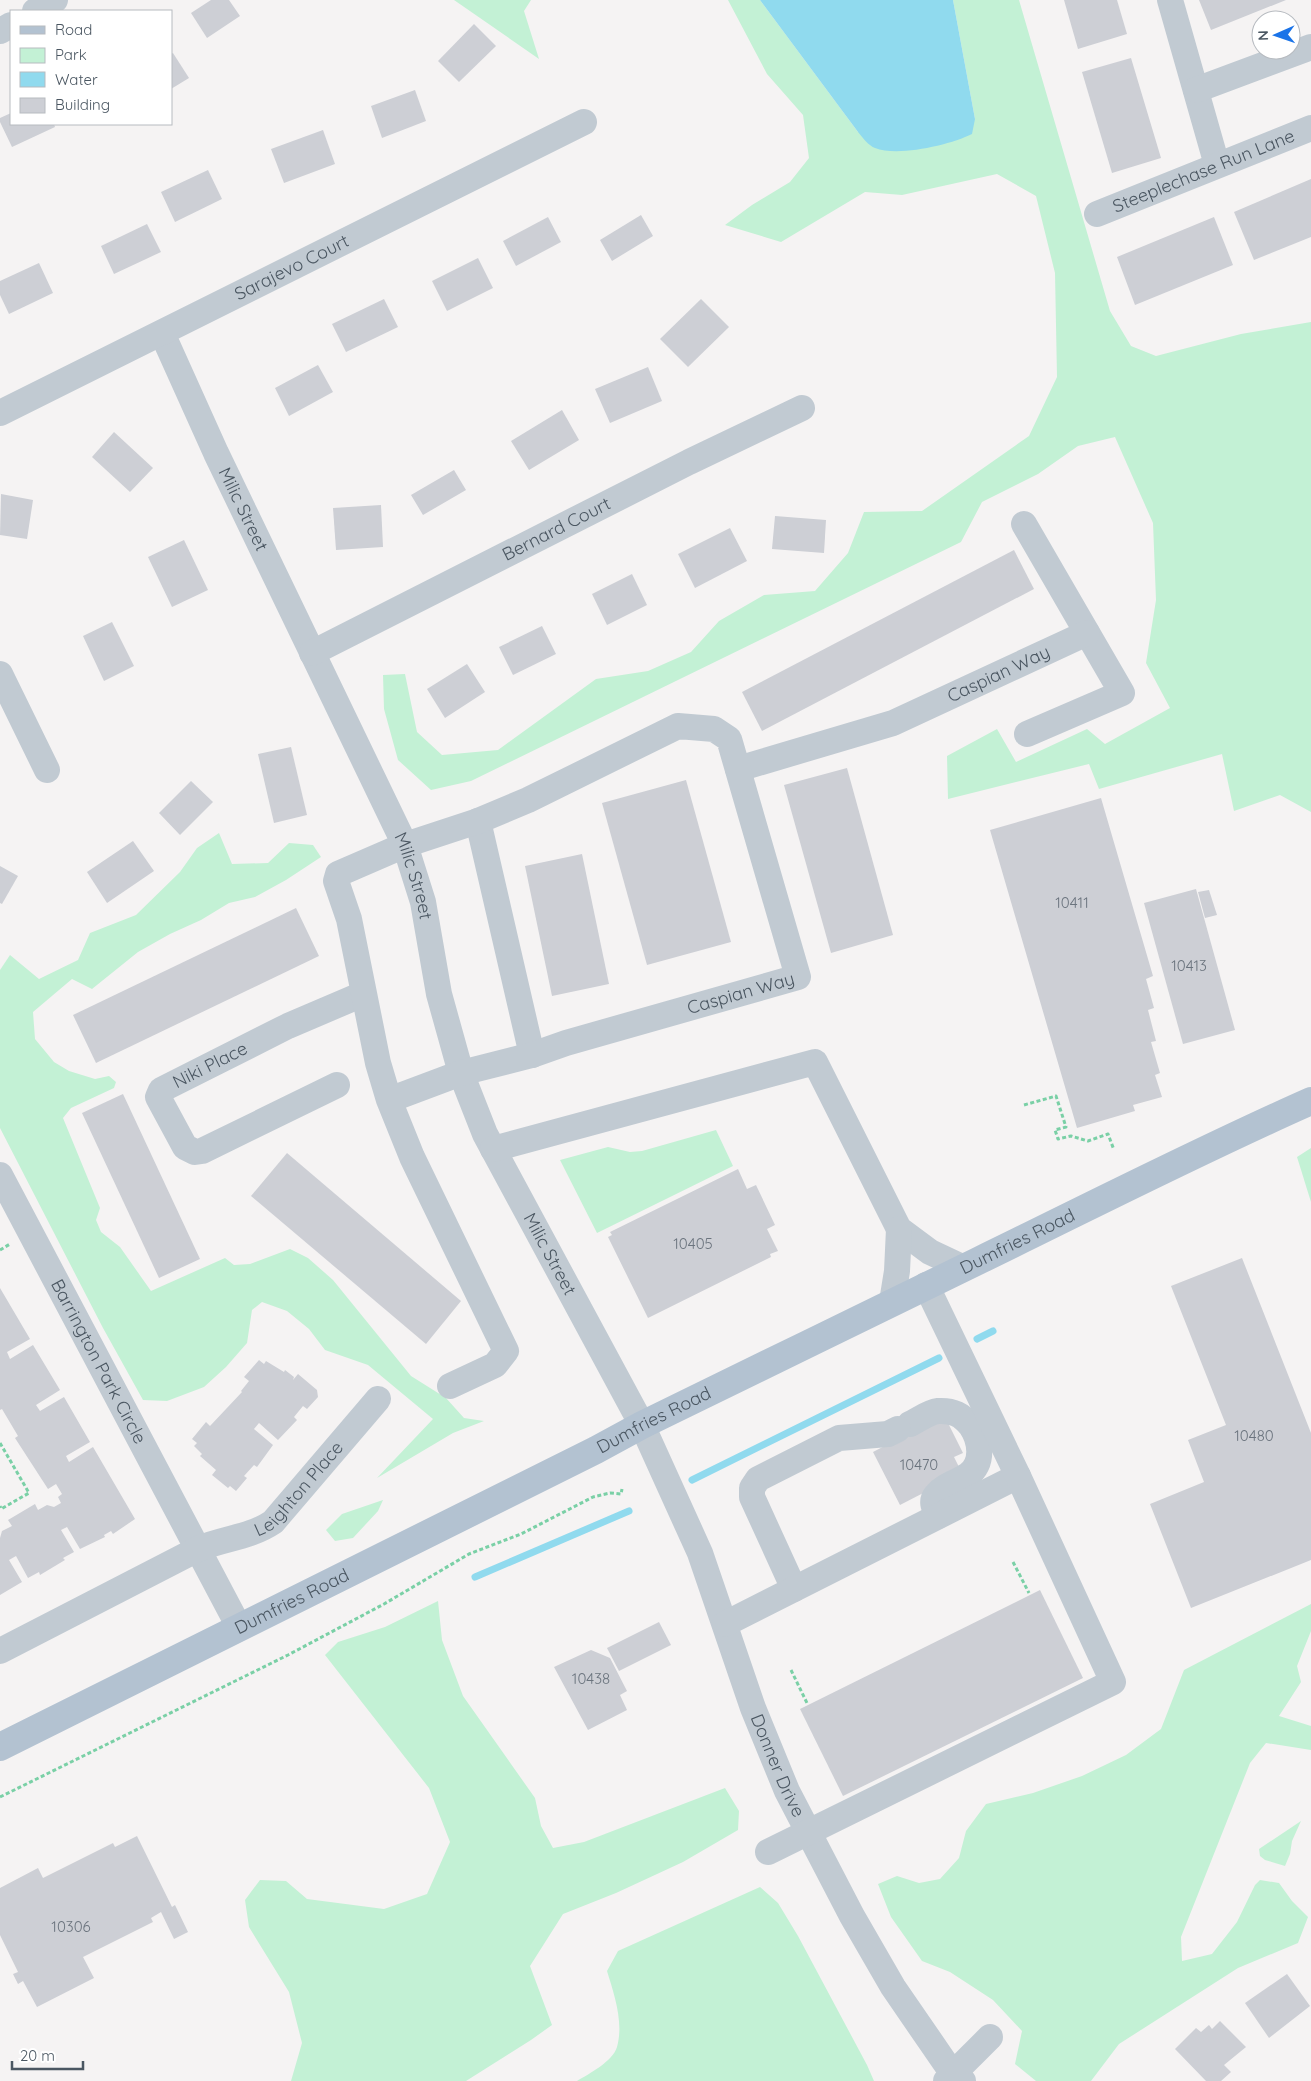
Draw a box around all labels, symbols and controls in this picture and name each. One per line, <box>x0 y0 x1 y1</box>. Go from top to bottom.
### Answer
legend <box>10 10 172 125</box>
north arrow <box>1251 10 1301 60</box>
text: Road <box>55 20 92 39</box>
text: N <box>1254 30 1272 41</box>
text: Park <box>55 45 87 64</box>
text: Water <box>55 70 98 89</box>
text: Building <box>55 95 110 114</box>
street label: Steeplechase Run Lane <box>1109 124 1298 218</box>
street label: Sarajevo Court <box>231 229 353 305</box>
street label: Milic Street <box>214 463 274 555</box>
street label: Bernard Court <box>498 492 614 566</box>
street label: Caspian Way <box>943 640 1053 707</box>
street label: Milic Street <box>389 828 438 921</box>
house number: 10411 <box>1055 893 1089 912</box>
house number: 10413 <box>1171 956 1207 975</box>
street label: Caspian Way <box>684 967 797 1019</box>
street label: Niki Place <box>169 1036 251 1093</box>
street label: Dumfries Road <box>956 1203 1078 1279</box>
street label: Milic Street <box>519 1209 582 1299</box>
house number: 10405 <box>673 1234 713 1253</box>
street label: Barrington Park Circle <box>46 1275 152 1448</box>
street label: Dumfries Road <box>592 1381 715 1458</box>
house number: 10480 <box>1234 1426 1274 1445</box>
street label: Leighton Place <box>250 1436 348 1541</box>
house number: 10470 <box>900 1455 938 1474</box>
street label: Dumfries Road <box>230 1563 353 1639</box>
house number: 10438 <box>572 1669 610 1688</box>
street label: Donner Drive <box>746 1710 811 1821</box>
house number: 10306 <box>51 1917 91 1936</box>
scale bar <box>12 2038 84 2070</box>
text: 20 m <box>20 2046 55 2065</box>

